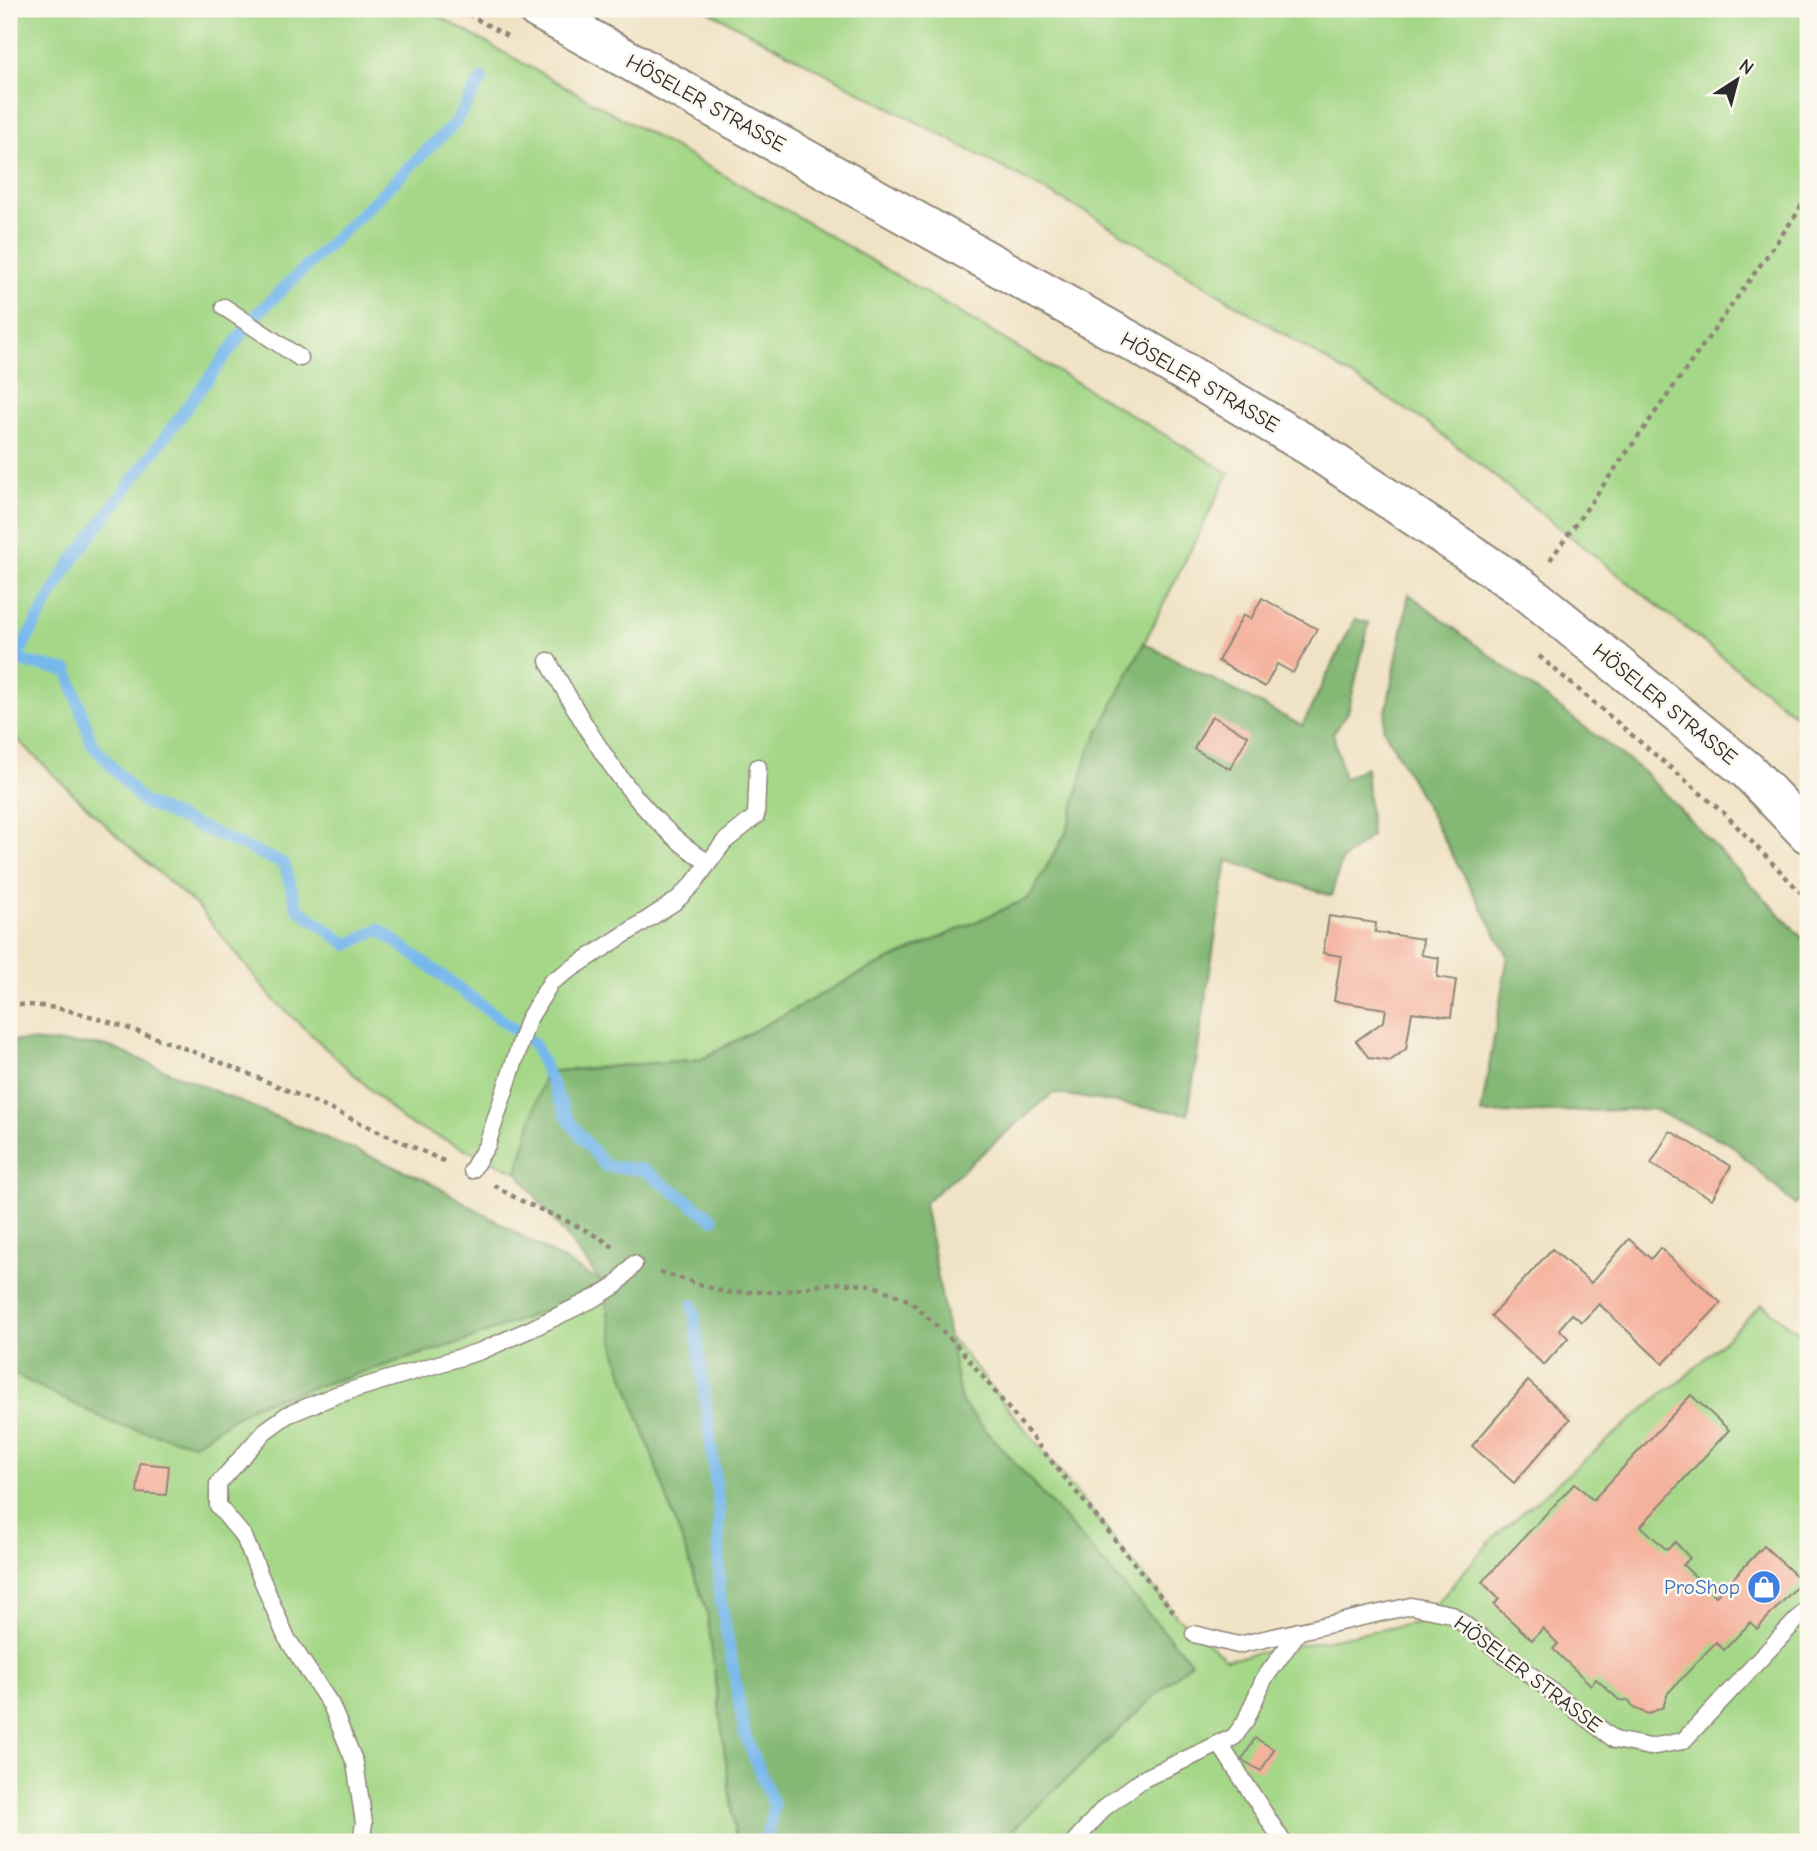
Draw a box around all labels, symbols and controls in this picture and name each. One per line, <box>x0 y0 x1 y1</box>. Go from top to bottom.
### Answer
north arrow <box>1702 46 1772 116</box>
street label: HÖSELER STRASSE <box>622 49 790 157</box>
text: N <box>1735 55 1758 80</box>
street label: HÖSELER STRASSE <box>1117 327 1283 437</box>
street label: HÖSELER STRASSE <box>1588 638 1742 770</box>
shop icon: ProShop <box>1745 1568 1783 1606</box>
place label: ProShop <box>1664 1575 1740 1599</box>
street label: HÖSELER STRASSE <box>1449 1611 1607 1737</box>

